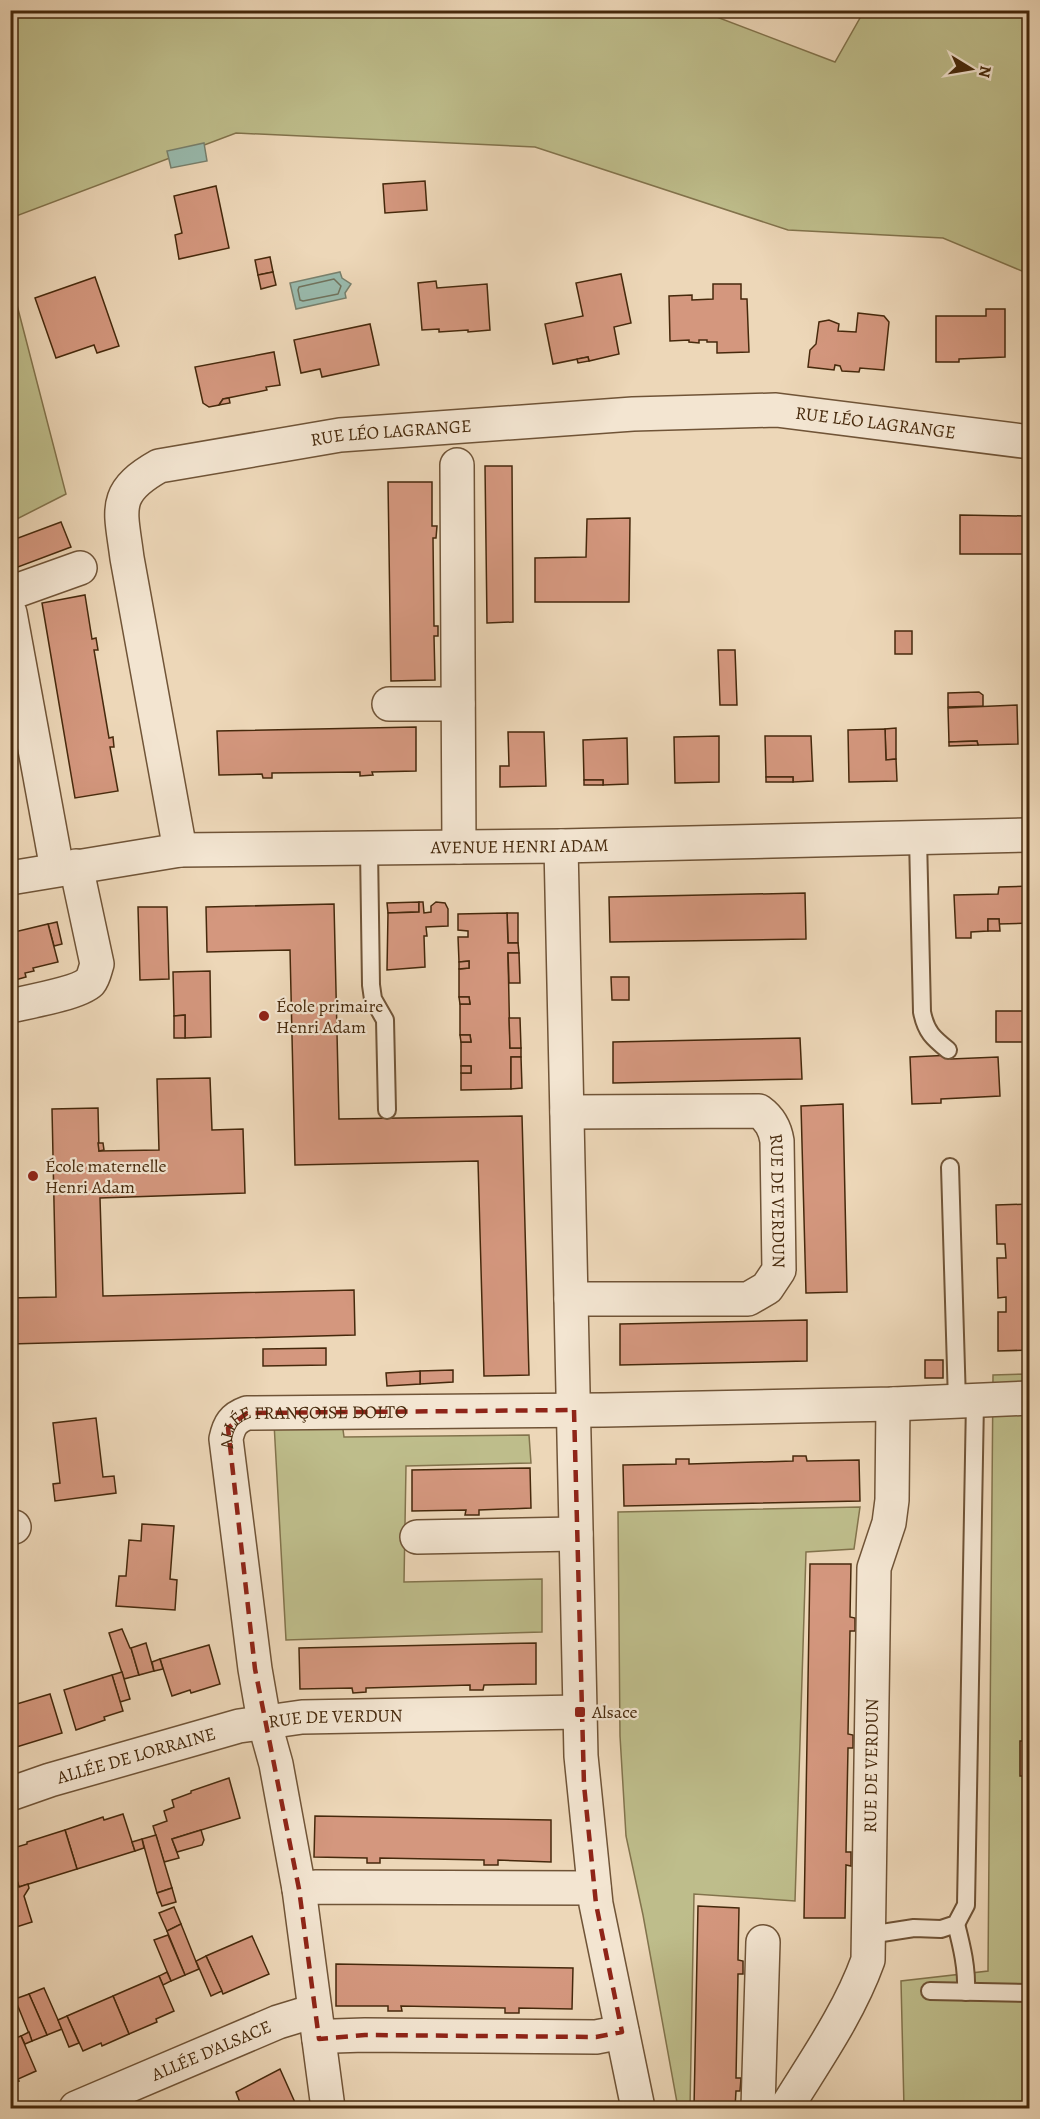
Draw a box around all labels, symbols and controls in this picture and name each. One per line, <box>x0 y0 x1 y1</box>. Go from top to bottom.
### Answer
north arrow <box>941 39 1001 99</box>
text: N <box>973 64 997 80</box>
street label: RUE LÉO LAGRANGE <box>794 401 957 445</box>
street label: RUE LÉO LAGRANGE <box>309 414 472 452</box>
street label: AVENUE HENRI ADAM <box>430 833 609 859</box>
place label: École primaire Henri Adam <box>276 994 383 1039</box>
marker: École primaire Henri Adam <box>257 1009 271 1023</box>
street label: RUE DE VERDUN <box>764 1132 791 1268</box>
place label: École maternelle Henri Adam <box>45 1154 167 1199</box>
marker: École maternelle Henri Adam <box>26 1169 40 1183</box>
street label: ALLÉE FRANÇOISE DOLTO <box>214 1400 407 1452</box>
street label: RUE DE VERDUN <box>858 1698 884 1833</box>
place label: Alsace <box>591 1700 638 1724</box>
street label: RUE DE VERDUN <box>267 1703 403 1734</box>
marker: Alsace <box>573 1705 587 1719</box>
street label: ALLÉE DE LORRAINE <box>53 1721 218 1790</box>
street label: ALLÉE D'ALSACE <box>147 2014 275 2087</box>

